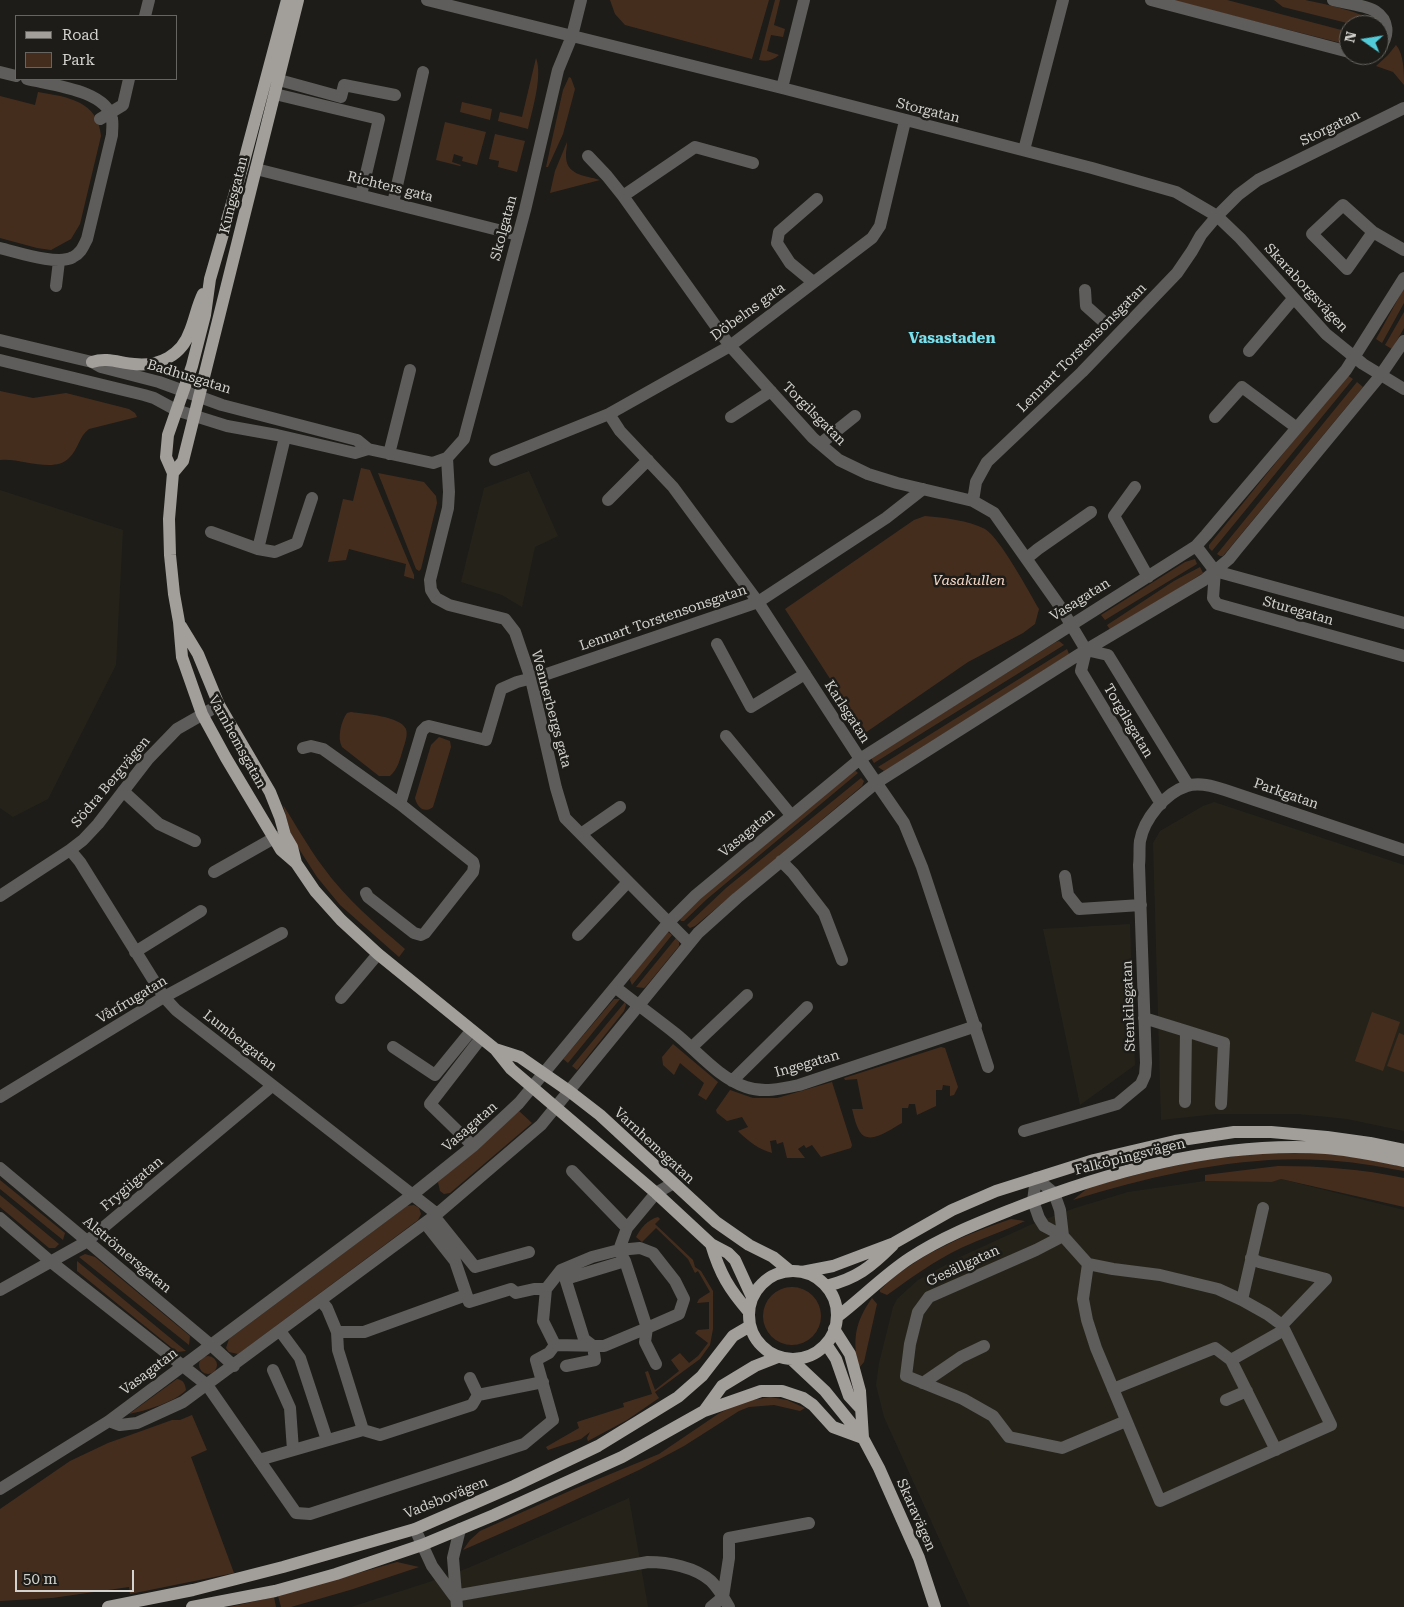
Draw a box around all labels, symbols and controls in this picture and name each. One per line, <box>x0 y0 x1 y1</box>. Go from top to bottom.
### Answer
legend <box>15 15 178 80</box>
north arrow <box>1339 15 1389 65</box>
text: Road <box>62 26 99 44</box>
text: N <box>1341 30 1359 44</box>
text: Park <box>62 51 95 69</box>
street label: Storgatan <box>895 95 961 127</box>
street label: Storgatan <box>1297 106 1363 150</box>
street label: Kungsgatan <box>216 155 252 235</box>
street label: Richters gata <box>345 168 435 206</box>
street label: Skolgatan <box>487 193 521 263</box>
street label: Skaraborgsvägen <box>1261 240 1351 336</box>
street label: Döbelns gata <box>708 279 788 345</box>
street label: Lennart Torstensonsgatan <box>1014 280 1150 416</box>
district label: Vasastaden <box>909 330 995 348</box>
street label: Badhusgatan <box>145 356 233 398</box>
street label: Torgilsgatan <box>779 379 849 449</box>
park label: Vasakullen <box>933 573 1005 589</box>
street label: Vasagatan <box>1047 575 1113 625</box>
street label: Lennart Torstensonsgatan <box>577 581 749 655</box>
street label: Sturegatan <box>1261 593 1335 629</box>
street label: Wennerbergs gata <box>527 648 575 770</box>
street label: Karlsgatan <box>821 678 873 746</box>
street label: Torgilsgatan <box>1099 681 1157 761</box>
street label: Varnhemsgatan <box>204 692 270 792</box>
street label: Södra Bergvägen <box>68 733 154 831</box>
street label: Parkgatan <box>1251 775 1321 813</box>
street label: Vasagatan <box>716 805 778 861</box>
street label: Stenkilsgatan <box>1119 960 1139 1052</box>
street label: Vårfrugatan <box>94 972 170 1028</box>
street label: Lumbergatan <box>200 1007 280 1075</box>
street label: Ingegatan <box>773 1047 841 1081</box>
street label: Vasagatan <box>439 1098 501 1156</box>
street label: Varnhemsgatan <box>610 1104 698 1188</box>
street label: Falköpingsvägen <box>1073 1135 1187 1179</box>
street label: Frygiigatan <box>97 1153 167 1215</box>
street label: Alströmersgatan <box>79 1213 175 1297</box>
street label: Gesällgatan <box>924 1242 1002 1290</box>
street label: Vasagatan <box>117 1345 181 1399</box>
street label: Vadsbovägen <box>402 1474 490 1522</box>
street label: Skaravägen <box>893 1476 939 1554</box>
scale bar <box>18 1560 136 1592</box>
text: 50 m <box>23 1570 57 1588</box>

